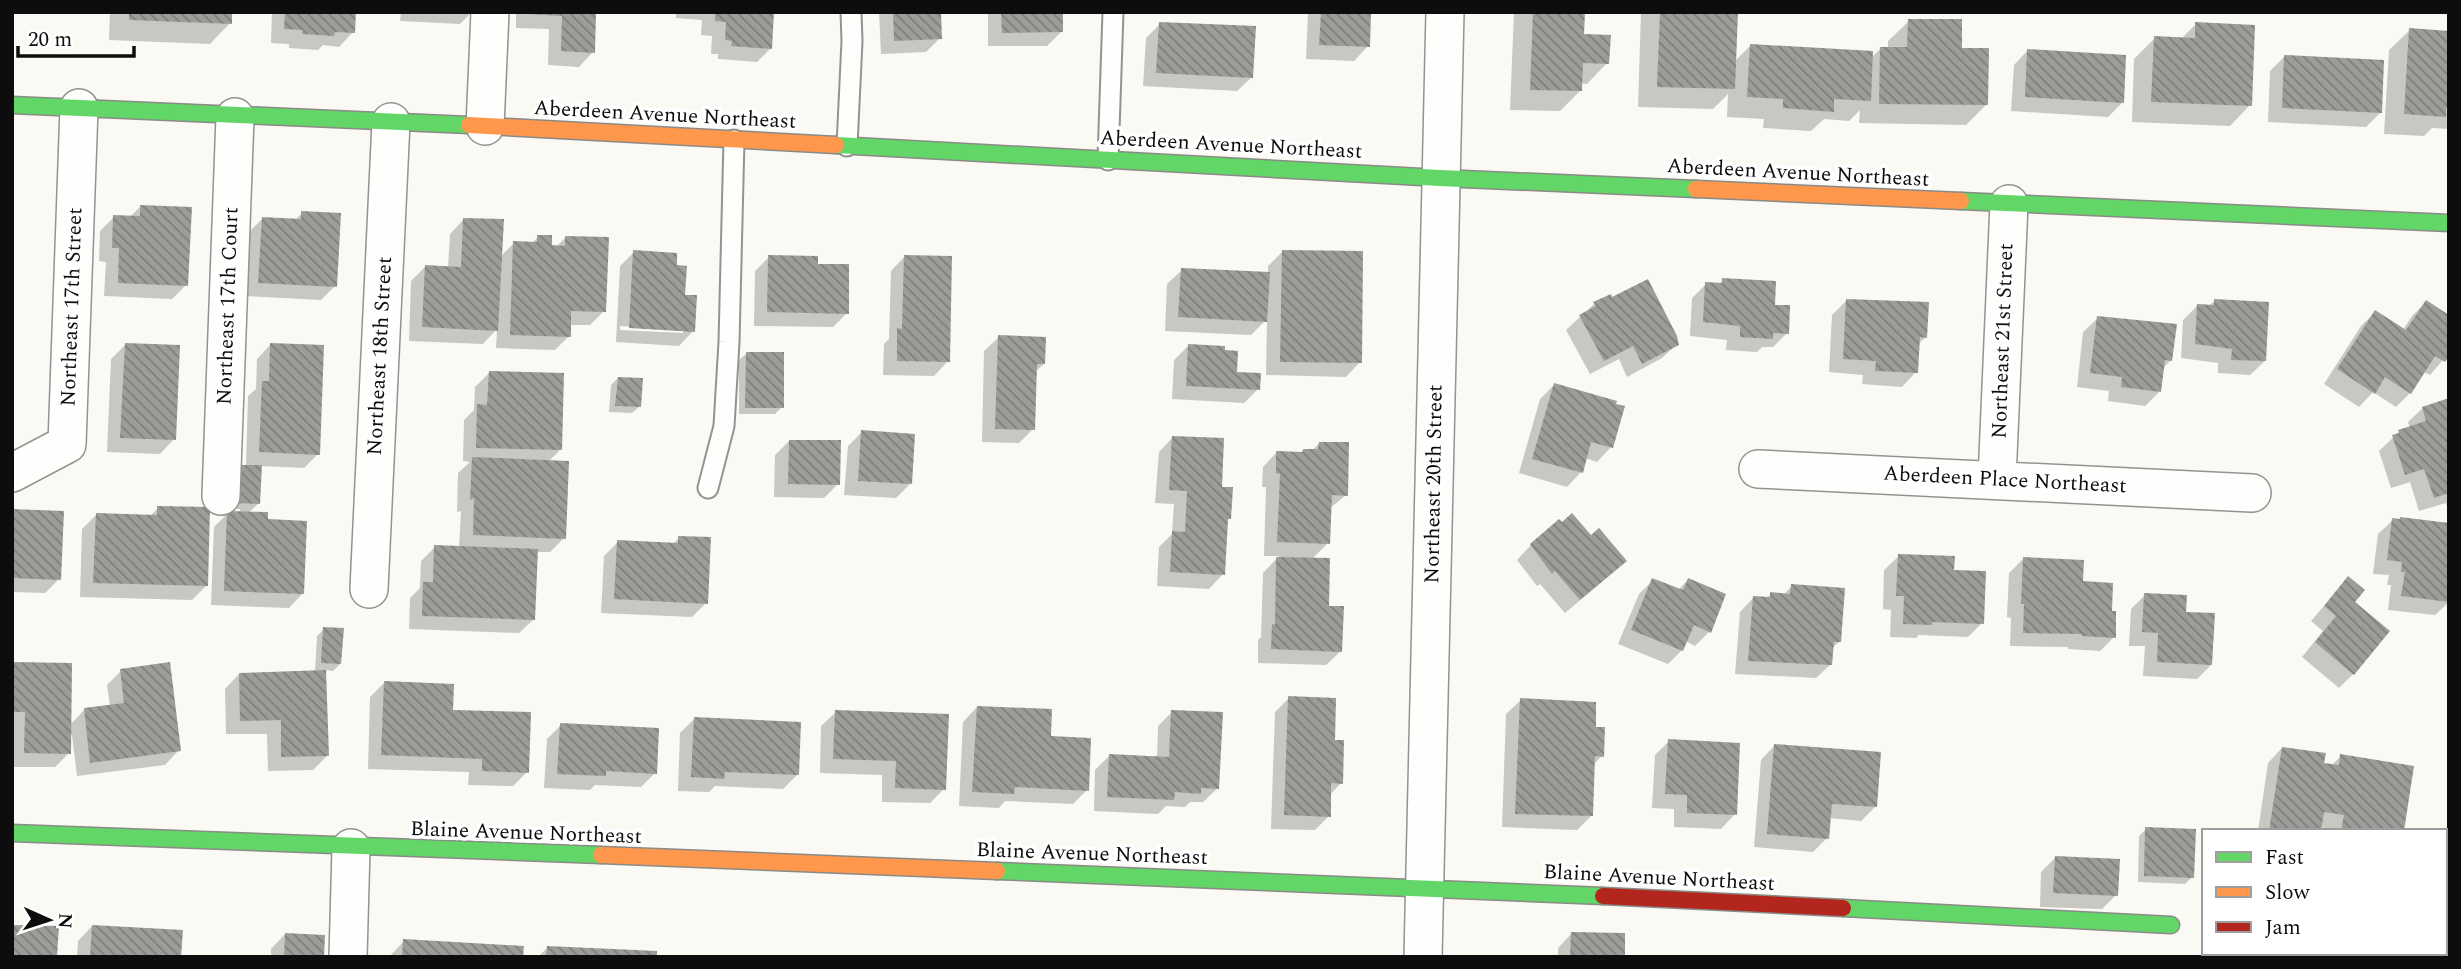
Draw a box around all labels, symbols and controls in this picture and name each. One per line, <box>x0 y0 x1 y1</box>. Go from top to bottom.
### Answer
scale bar <box>18 14 133 58</box>
text: 20 m <box>28 24 72 56</box>
street label: Aberdeen Avenue Northeast <box>533 92 797 138</box>
street label: Aberdeen Avenue Northeast <box>1099 122 1363 168</box>
street label: Aberdeen Avenue Northeast <box>1666 150 1930 196</box>
street label: Northeast 17th Court <box>209 206 247 406</box>
street label: Northeast 17th Street <box>53 207 91 407</box>
street label: Northeast 21st Street <box>1984 243 2022 439</box>
street label: Northeast 18th Street <box>359 256 401 456</box>
street label: Northeast 20th Street <box>1416 384 1452 584</box>
street label: Aberdeen Place Northeast <box>1883 458 2127 502</box>
street label: Blaine Avenue Northeast <box>410 813 642 853</box>
legend <box>2202 829 2447 955</box>
street label: Blaine Avenue Northeast <box>976 834 1208 874</box>
text: Fast <box>2265 842 2304 874</box>
street label: Blaine Avenue Northeast <box>1542 856 1776 900</box>
text: Slow <box>2265 877 2311 909</box>
north arrow <box>14 885 84 955</box>
text: N <box>50 912 79 929</box>
text: Jam <box>2265 912 2301 944</box>

